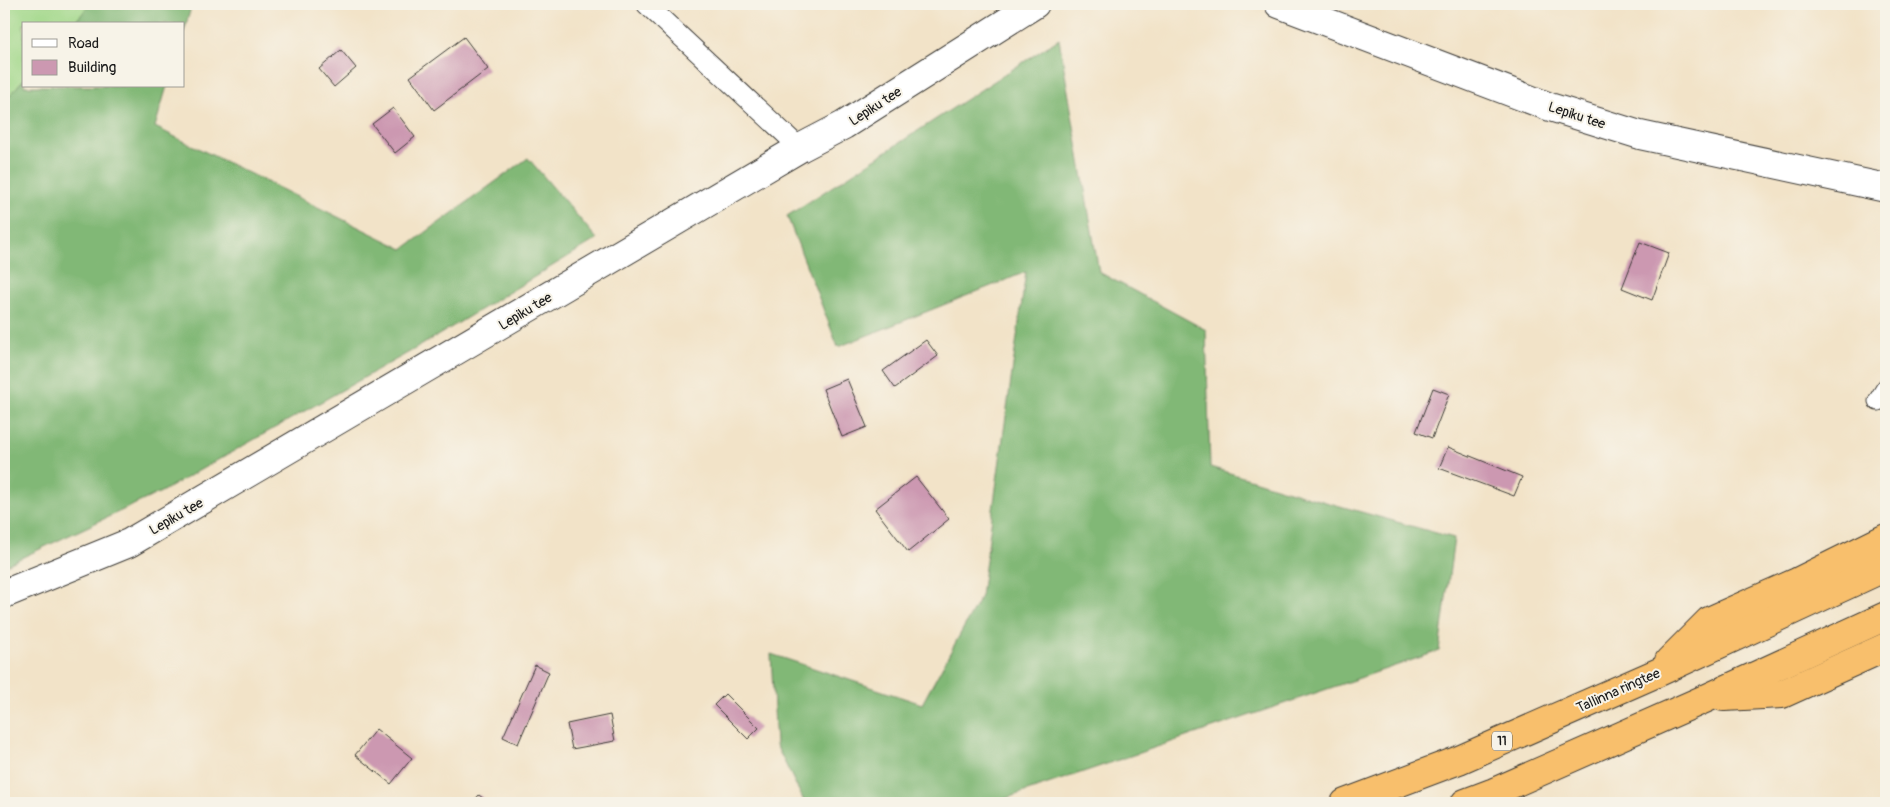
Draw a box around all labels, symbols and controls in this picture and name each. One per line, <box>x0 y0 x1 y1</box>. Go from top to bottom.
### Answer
legend <box>22 22 185 88</box>
text: Road <box>68 34 99 53</box>
text: Building <box>68 58 116 77</box>
street label: Lepiku tee <box>846 83 905 130</box>
street label: Lepiku tee <box>1546 98 1608 133</box>
street label: Lepiku tee <box>495 289 555 334</box>
street label: Lepiku tee <box>146 494 206 539</box>
street label: Tallinna ringtee <box>1574 664 1663 716</box>
road number: 11 <box>1492 731 1512 750</box>

